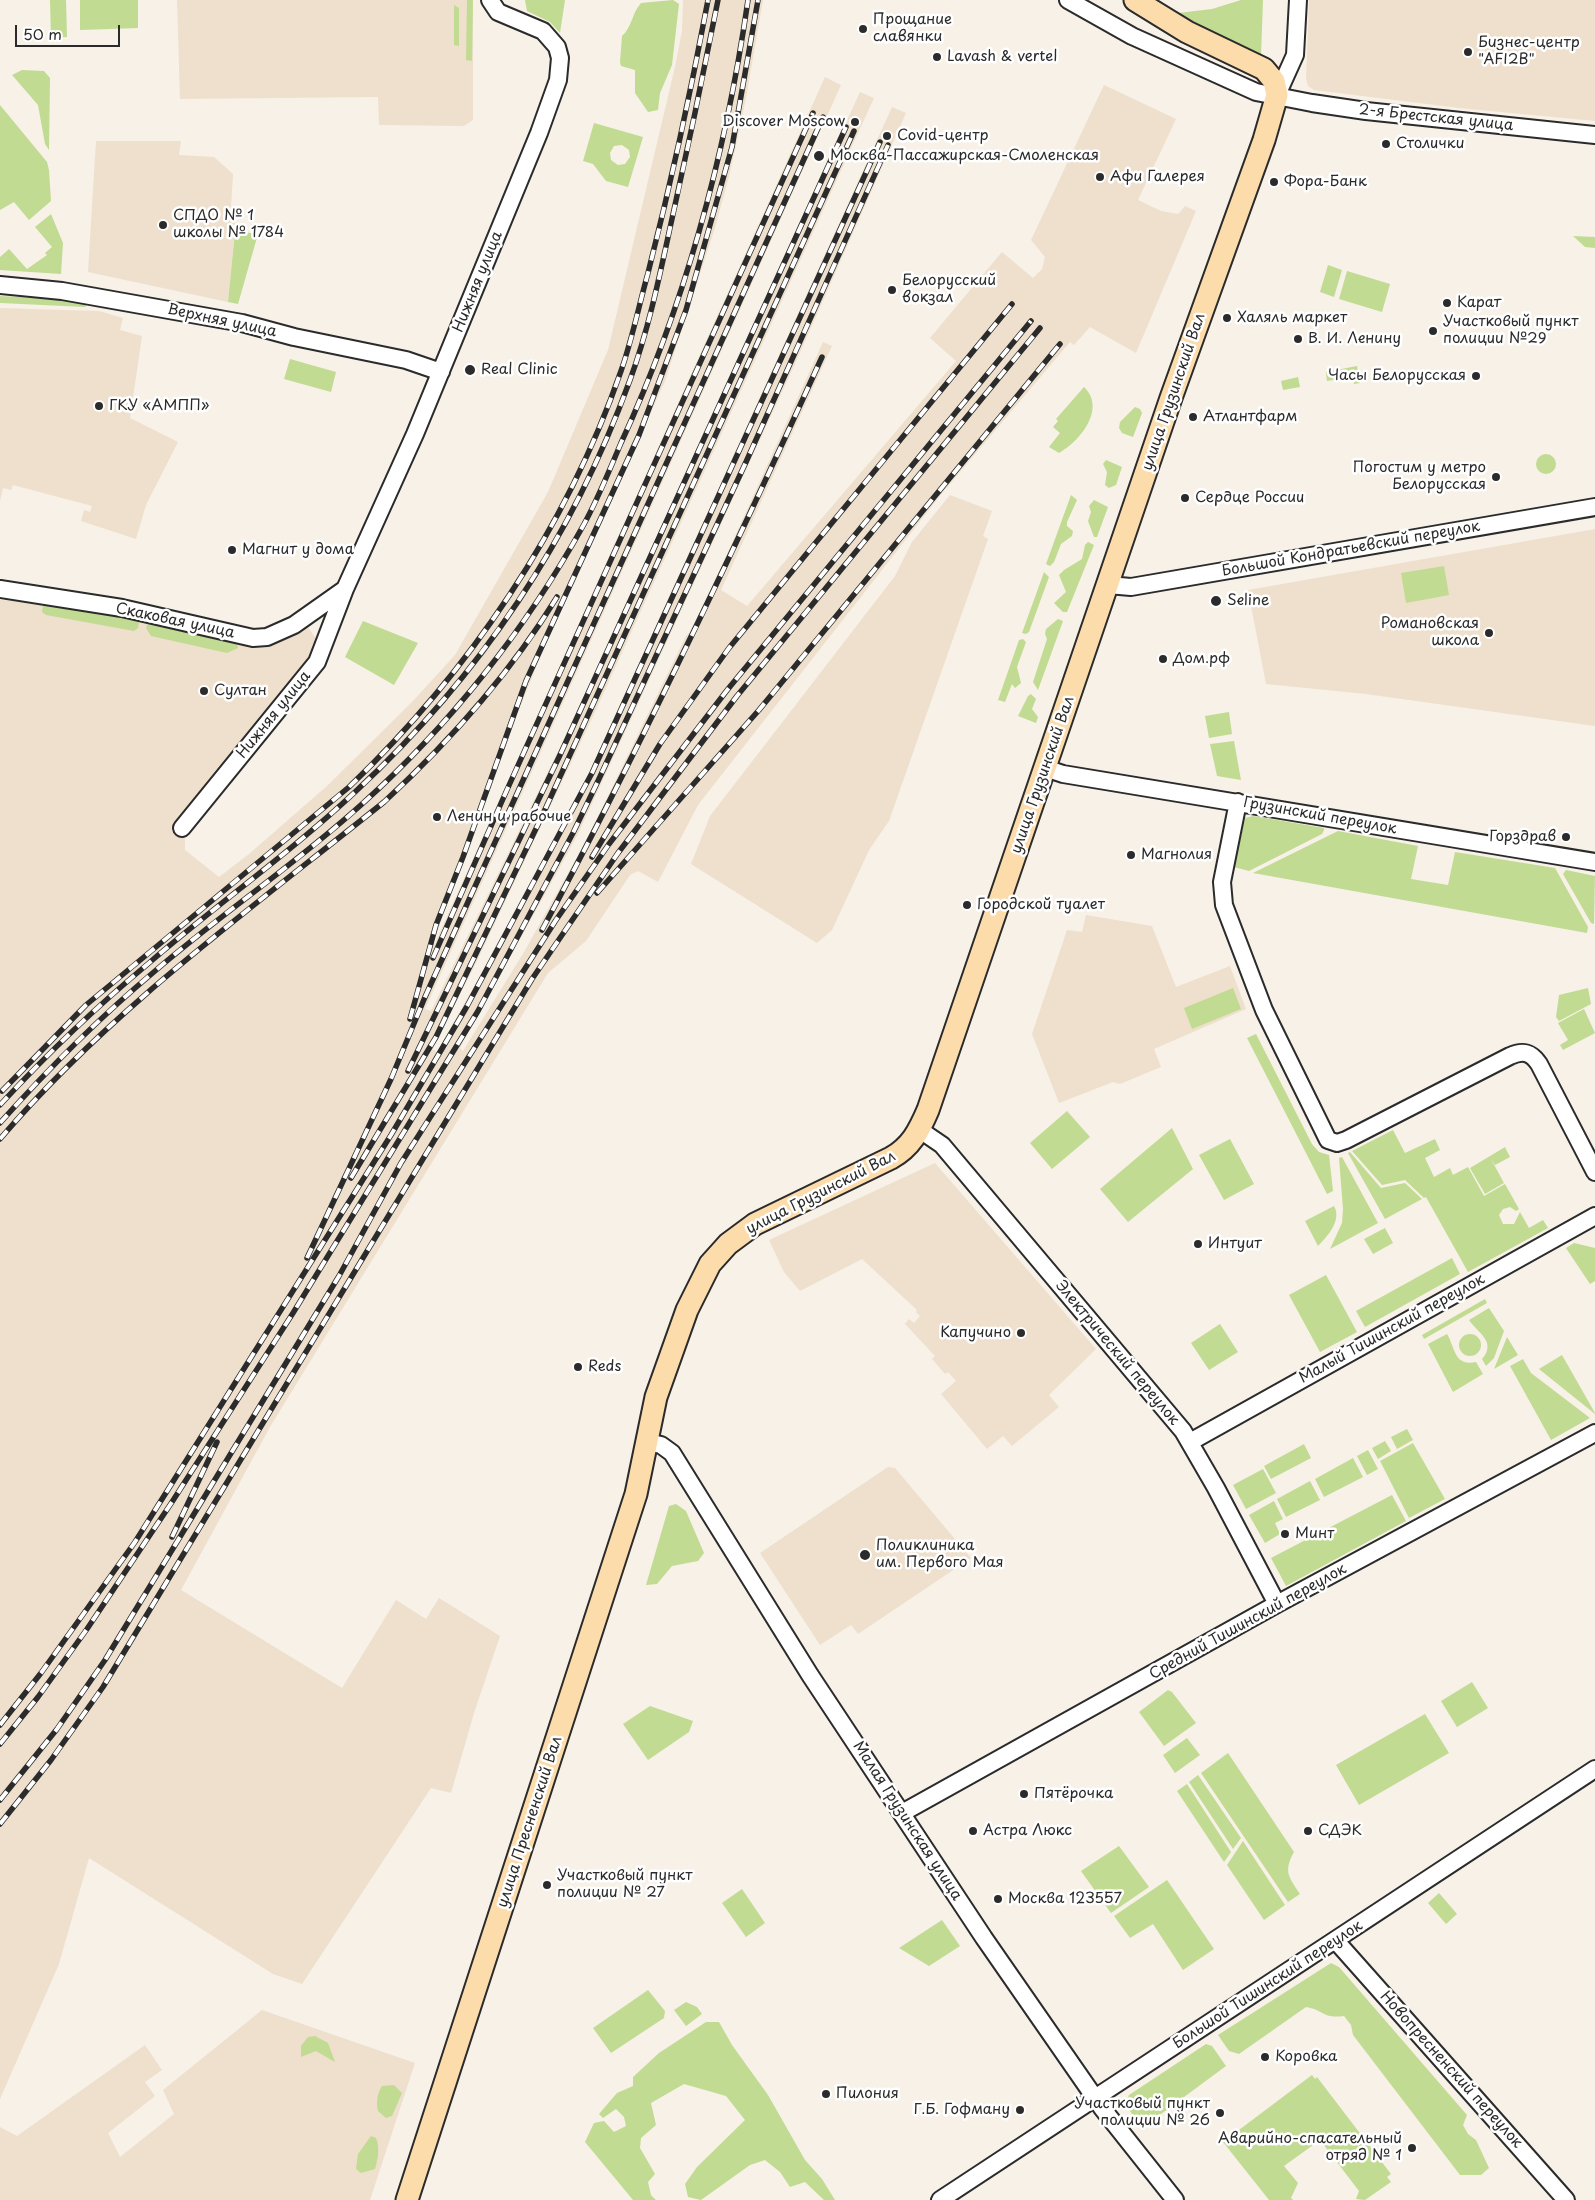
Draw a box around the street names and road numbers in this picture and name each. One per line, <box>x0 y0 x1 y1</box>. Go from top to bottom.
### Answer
street label: 2-я Брестская улица <box>1358 101 1514 135</box>
street label: Нижняя улица <box>450 229 506 335</box>
street label: Верхняя улица <box>166 301 278 341</box>
street label: улица Грузинский Вал <box>1139 311 1209 473</box>
street label: Большой Кондратьевский переулок <box>1221 517 1481 581</box>
street label: Скаковая улица <box>114 600 236 642</box>
street label: Нижняя улица <box>233 668 315 762</box>
street label: улица Грузинский Вал <box>1008 694 1078 856</box>
street label: Грузинский переулок <box>1242 794 1398 838</box>
street label: улица Грузинский Вал <box>743 1147 899 1239</box>
street label: Малый Тишинский переулок <box>1296 1270 1488 1388</box>
street label: Электрический переулок <box>1051 1277 1183 1429</box>
street label: Средний Тишинский переулок <box>1146 1560 1350 1684</box>
street label: улица Пресненский Вал <box>494 1734 566 1910</box>
street label: Малая Грузинская улица <box>849 1738 965 1904</box>
street label: Большой Тишинский переулок <box>1170 1917 1366 2053</box>
street label: Новопресненский переулок <box>1376 1988 1526 2152</box>

